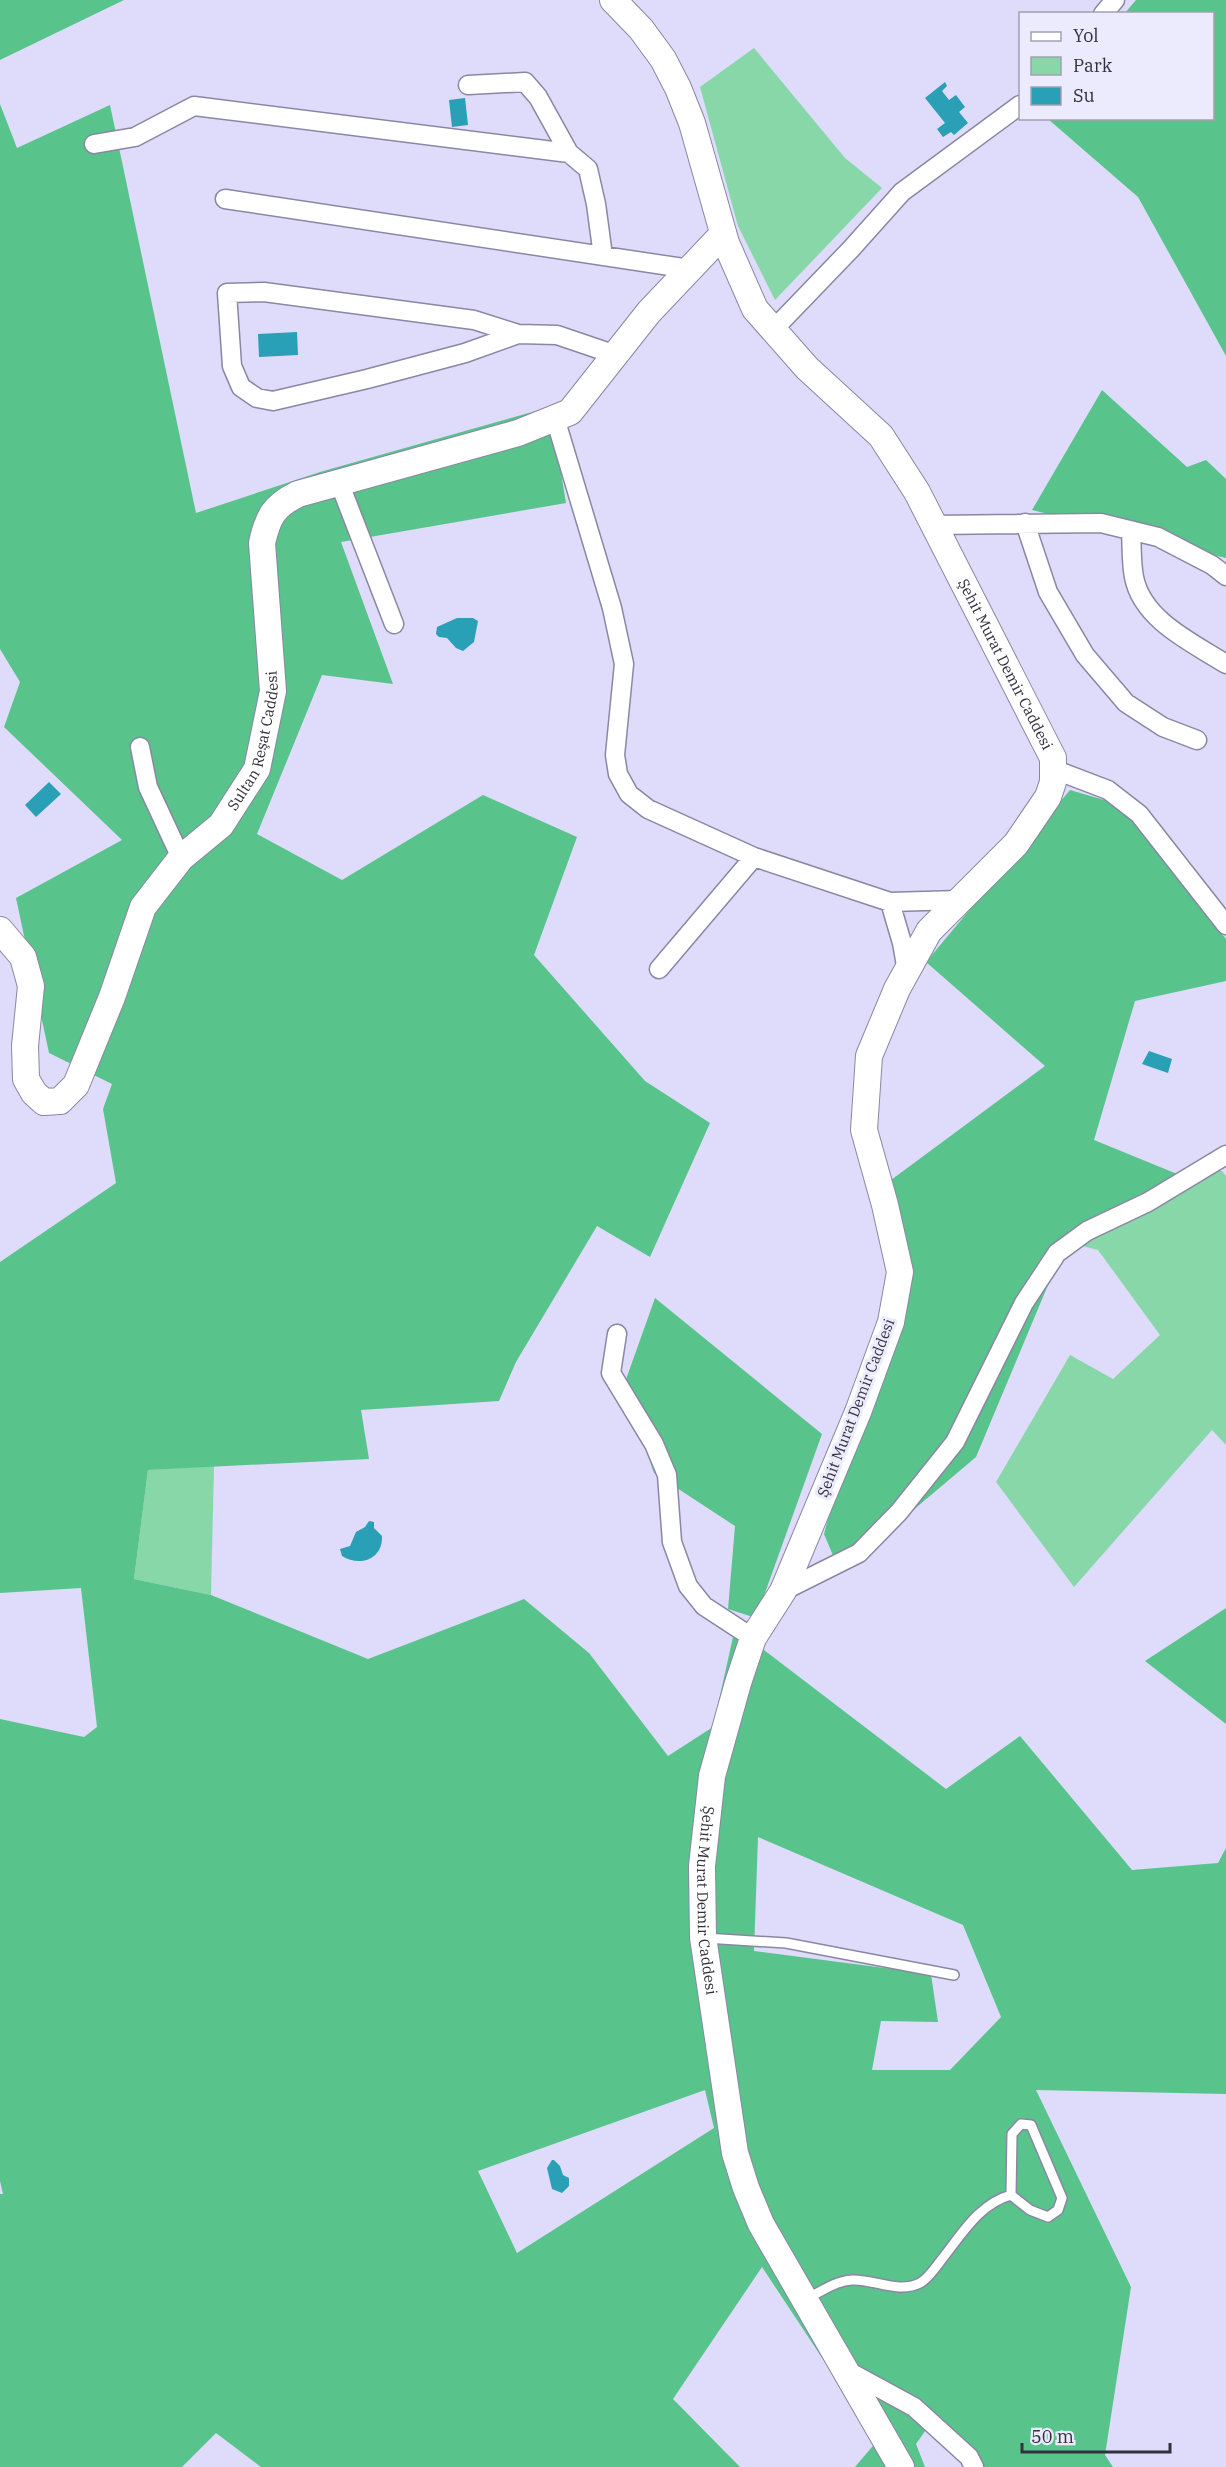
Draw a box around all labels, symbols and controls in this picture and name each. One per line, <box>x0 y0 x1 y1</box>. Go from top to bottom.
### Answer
legend <box>1019 12 1214 120</box>
text: Yol <box>1073 24 1099 47</box>
text: Park <box>1073 54 1113 77</box>
text: Su <box>1073 84 1095 107</box>
street label: Şehit Murat Demir Caddesi <box>954 575 1057 753</box>
street label: Sultan Reşat Caddesi <box>223 670 282 814</box>
street label: Şehit Murat Demir Caddesi <box>813 1316 898 1500</box>
street label: Şehit Murat Demir Caddesi <box>693 1805 721 1996</box>
scale bar <box>1022 2416 1170 2454</box>
text: 50 m <box>1031 2425 1074 2448</box>

